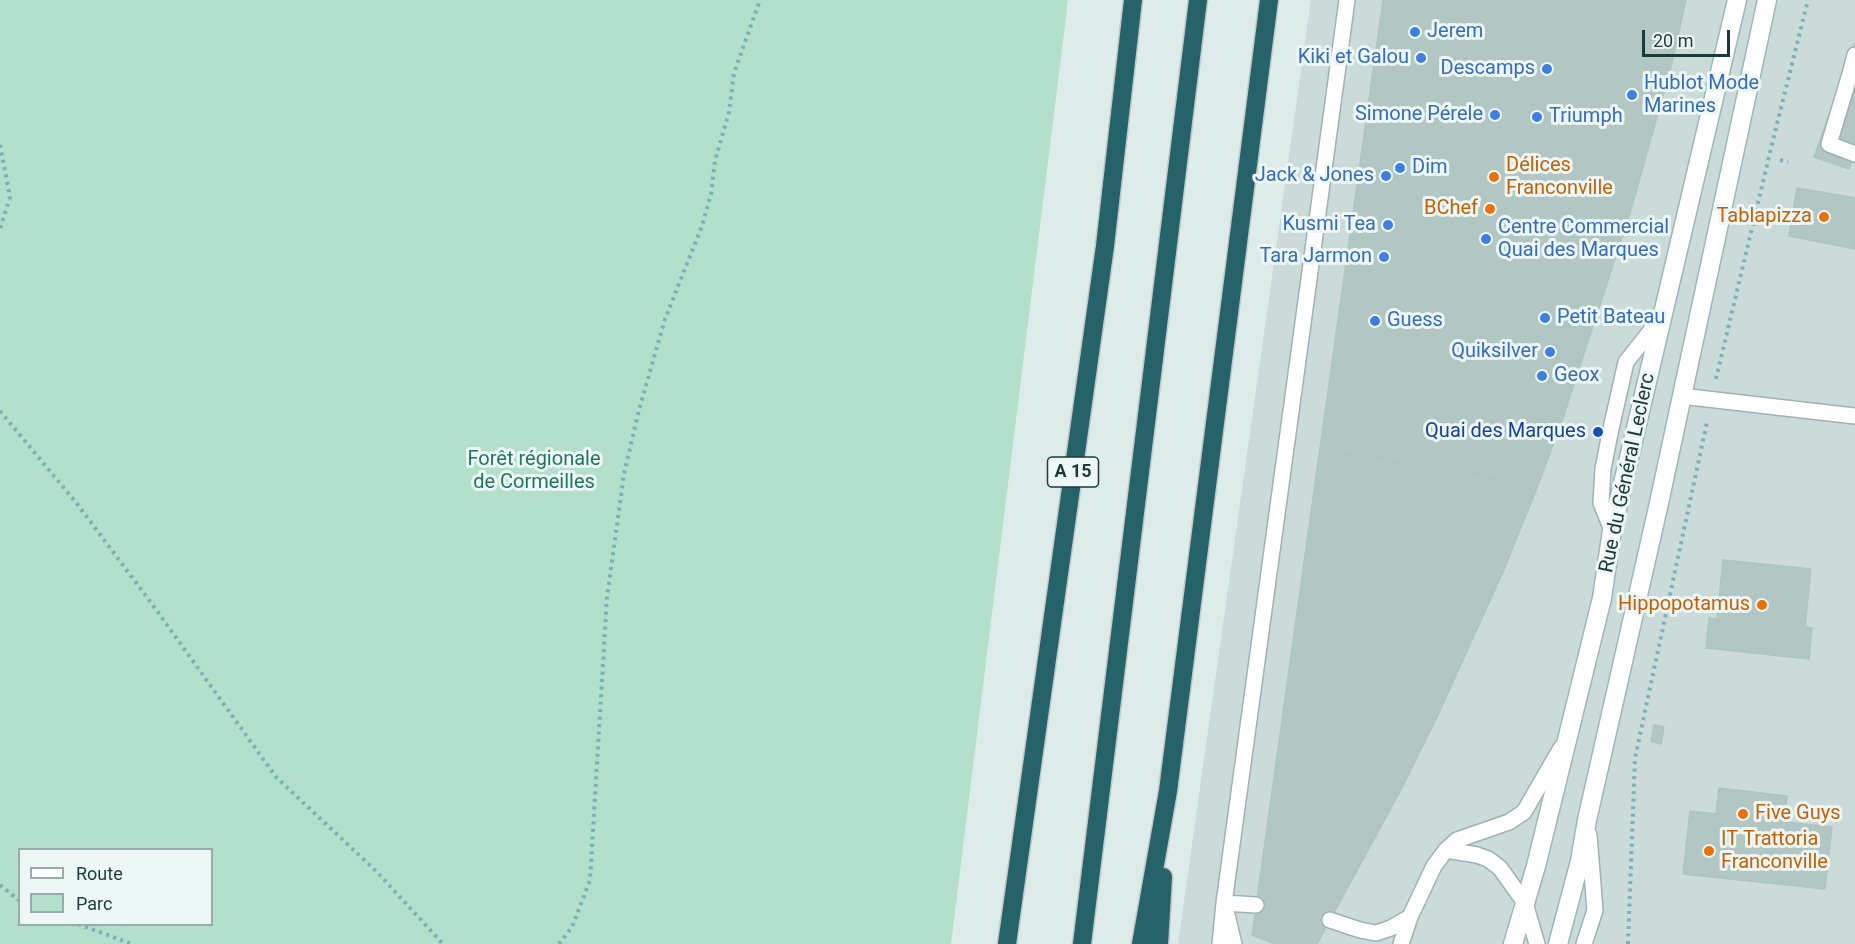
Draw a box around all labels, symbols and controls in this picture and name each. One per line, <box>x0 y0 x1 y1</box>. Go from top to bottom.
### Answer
scale bar <box>1645 18 1734 56</box>
place label: Jerem <box>1427 20 1483 44</box>
marker: Jerem <box>1408 25 1422 39</box>
text: 20 m <box>1653 30 1693 51</box>
place label: Kiki et Galou <box>1298 46 1409 70</box>
marker: Kiki et Galou <box>1414 51 1428 65</box>
place label: Descamps <box>1441 57 1535 81</box>
marker: Descamps <box>1540 62 1554 76</box>
place label: Hublot Mode Marines <box>1644 72 1759 119</box>
marker: Hublot Mode Marines <box>1625 88 1639 102</box>
place label: Simone Pérele <box>1355 103 1483 127</box>
place label: Triumph <box>1549 105 1623 129</box>
marker: Simone Pérele <box>1488 108 1502 122</box>
marker: Triumph <box>1530 110 1544 124</box>
place label: Délices Franconville <box>1506 154 1613 201</box>
place label: Dim <box>1412 156 1448 180</box>
marker: Dim <box>1393 161 1407 175</box>
place label: Jack & Jones <box>1255 164 1374 188</box>
marker: Jack & Jones <box>1379 169 1393 183</box>
marker: Délices Franconville <box>1487 170 1501 184</box>
place label: BChef <box>1424 197 1478 221</box>
marker: BChef <box>1483 202 1497 216</box>
place label: Tablapizza <box>1717 205 1812 229</box>
marker: Tablapizza <box>1817 210 1831 224</box>
place label: Kusmi Tea <box>1283 213 1376 237</box>
place label: Centre Commercial Quai des Marques <box>1498 216 1669 263</box>
marker: Kusmi Tea <box>1381 218 1395 232</box>
marker: Centre Commercial Quai des Marques <box>1479 232 1493 246</box>
place label: Tara Jarmon <box>1259 245 1372 269</box>
marker: Tara Jarmon <box>1377 250 1391 264</box>
place label: Petit Bateau <box>1557 306 1665 330</box>
place label: Guess <box>1387 309 1443 333</box>
marker: Petit Bateau <box>1538 311 1552 325</box>
marker: Guess <box>1368 314 1382 328</box>
place label: Quiksilver <box>1451 340 1538 364</box>
marker: Quiksilver <box>1543 345 1557 359</box>
place label: Geox <box>1554 364 1599 388</box>
marker: Geox <box>1535 369 1549 383</box>
street label: Rue du Général Leclerc <box>1595 371 1661 575</box>
place label: Quai des Marques <box>1425 420 1586 444</box>
marker: Quai des Marques <box>1591 425 1605 439</box>
park label: Forêt régionale de Cormeilles <box>467 448 601 495</box>
road number: A 15 <box>1048 457 1098 487</box>
place label: Hippopotamus <box>1618 593 1750 617</box>
marker: Hippopotamus <box>1755 598 1769 612</box>
place label: Five Guys <box>1755 802 1840 826</box>
marker: Five Guys <box>1736 807 1750 821</box>
place label: IT Trattoria Franconville <box>1721 828 1828 875</box>
marker: IT Trattoria Franconville <box>1702 844 1716 858</box>
legend <box>18 848 213 926</box>
text: Route <box>76 863 123 884</box>
text: Parc <box>76 893 112 914</box>

